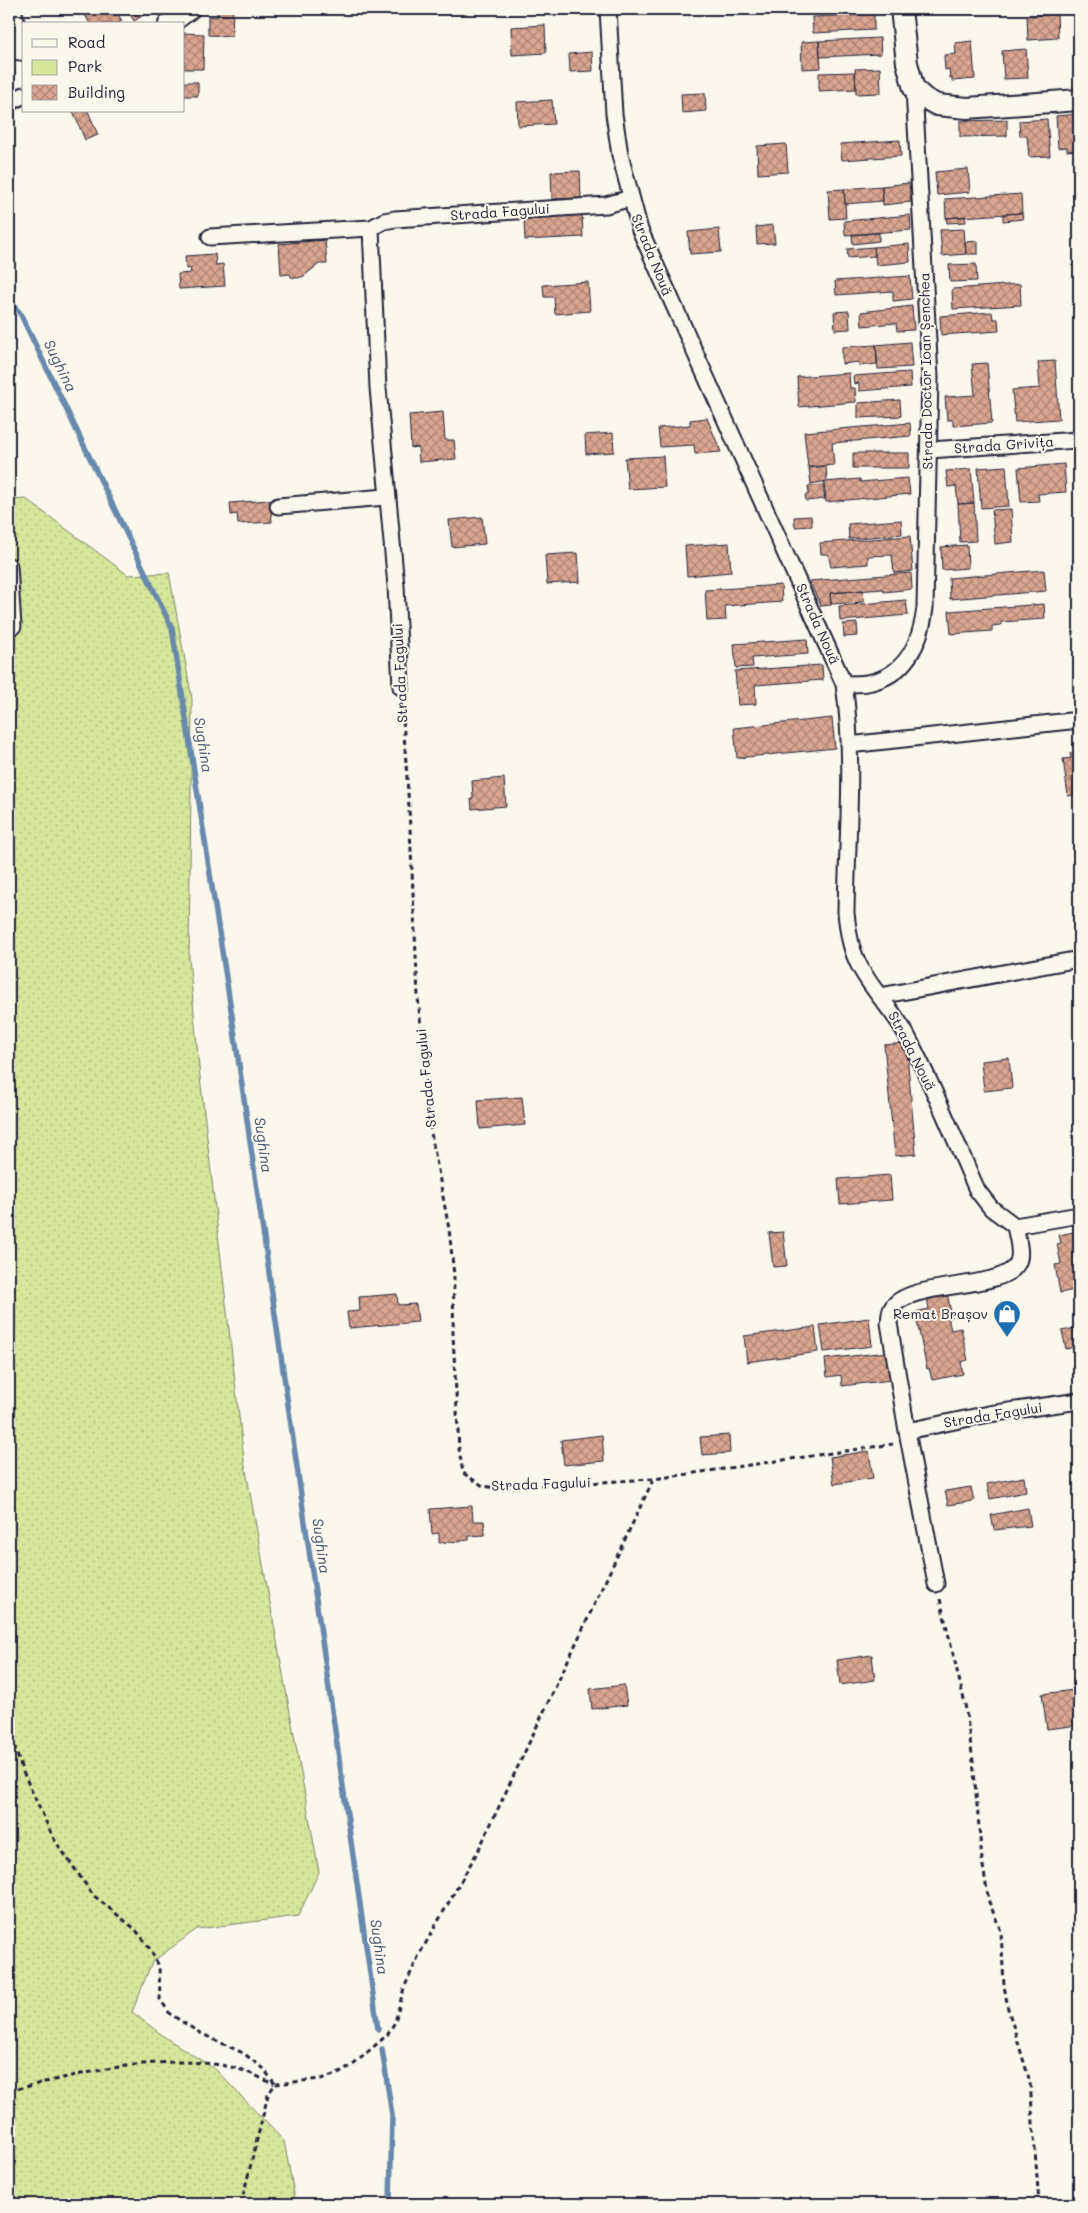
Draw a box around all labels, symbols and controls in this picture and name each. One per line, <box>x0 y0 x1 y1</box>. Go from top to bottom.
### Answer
legend <box>22 22 185 112</box>
text: Road <box>68 32 105 52</box>
text: Park <box>68 56 102 76</box>
text: Building <box>68 82 125 102</box>
street label: Strada Fagului <box>450 199 550 224</box>
street label: Strada Nouă <box>627 211 678 299</box>
street label: Strada Doctor Ioan Șenchea <box>914 272 937 470</box>
water label: Sughina <box>40 336 82 395</box>
street label: Strada Grivița <box>953 432 1055 457</box>
street label: Strada Nouă <box>792 580 845 667</box>
street label: Strada Fagului <box>387 623 412 723</box>
water label: Sughina <box>190 716 218 774</box>
street label: Strada Nouă <box>884 1008 941 1094</box>
street label: Strada Fagului <box>411 1028 440 1129</box>
water label: Sughina <box>250 1116 278 1174</box>
shop icon: Remat Brașov <box>992 1299 1022 1338</box>
place label: Remat Brașov <box>893 1304 988 1323</box>
street label: Strada Fagului <box>942 1397 1044 1432</box>
street label: Strada Fagului <box>491 1472 591 1495</box>
water label: Sughina <box>308 1517 336 1575</box>
water label: Sughina <box>366 1918 394 1976</box>

